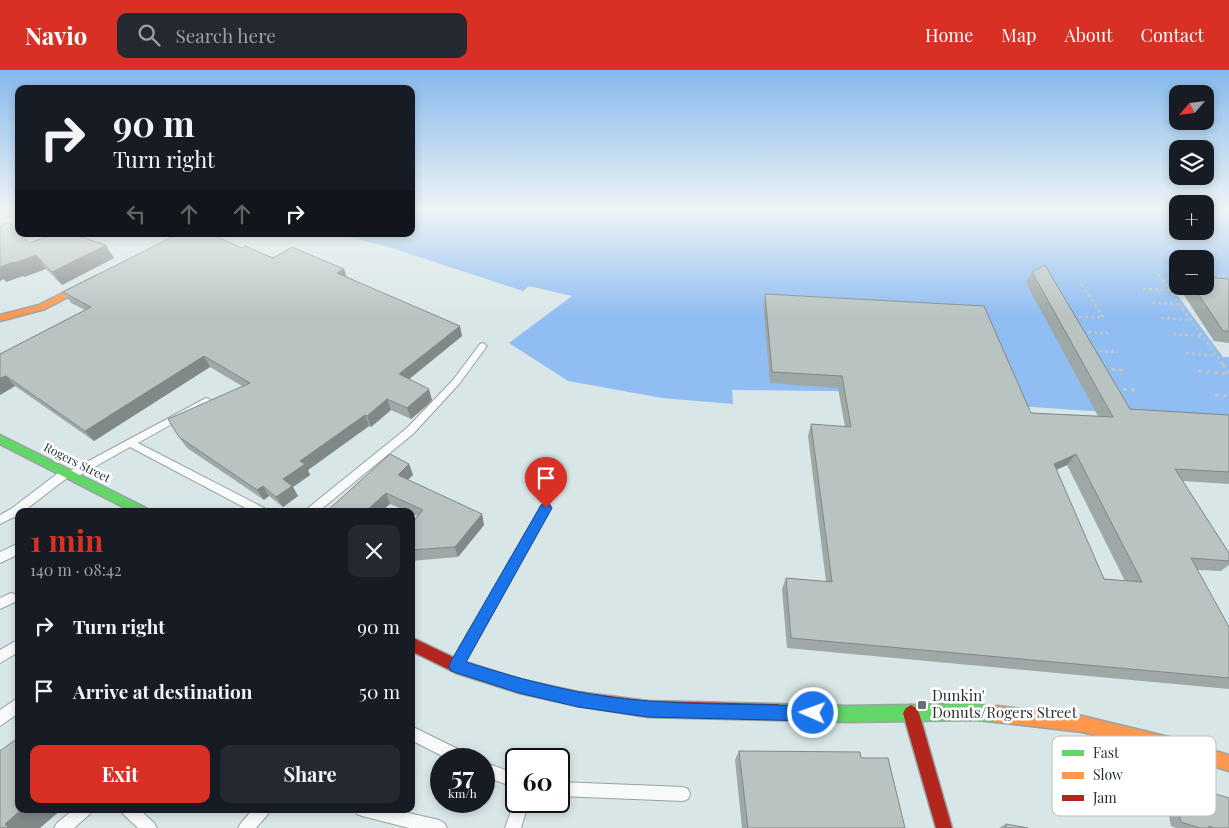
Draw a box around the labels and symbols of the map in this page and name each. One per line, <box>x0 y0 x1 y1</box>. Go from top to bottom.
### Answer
north arrow <box>1169 85 1214 130</box>
street label: Rogers Street <box>41 439 114 486</box>
pin <box>525 457 567 508</box>
place label: Dunkin' Donuts/Rogers Street <box>932 685 1078 722</box>
position arrow <box>786 686 838 738</box>
marker: Dunkin' Donuts/Rogers Street <box>916 699 928 711</box>
legend <box>1052 736 1216 816</box>
text: Fast <box>1093 743 1120 762</box>
speed limit sign: 60 <box>505 748 570 813</box>
text: Slow <box>1093 765 1123 784</box>
text: Jam <box>1092 788 1117 807</box>

